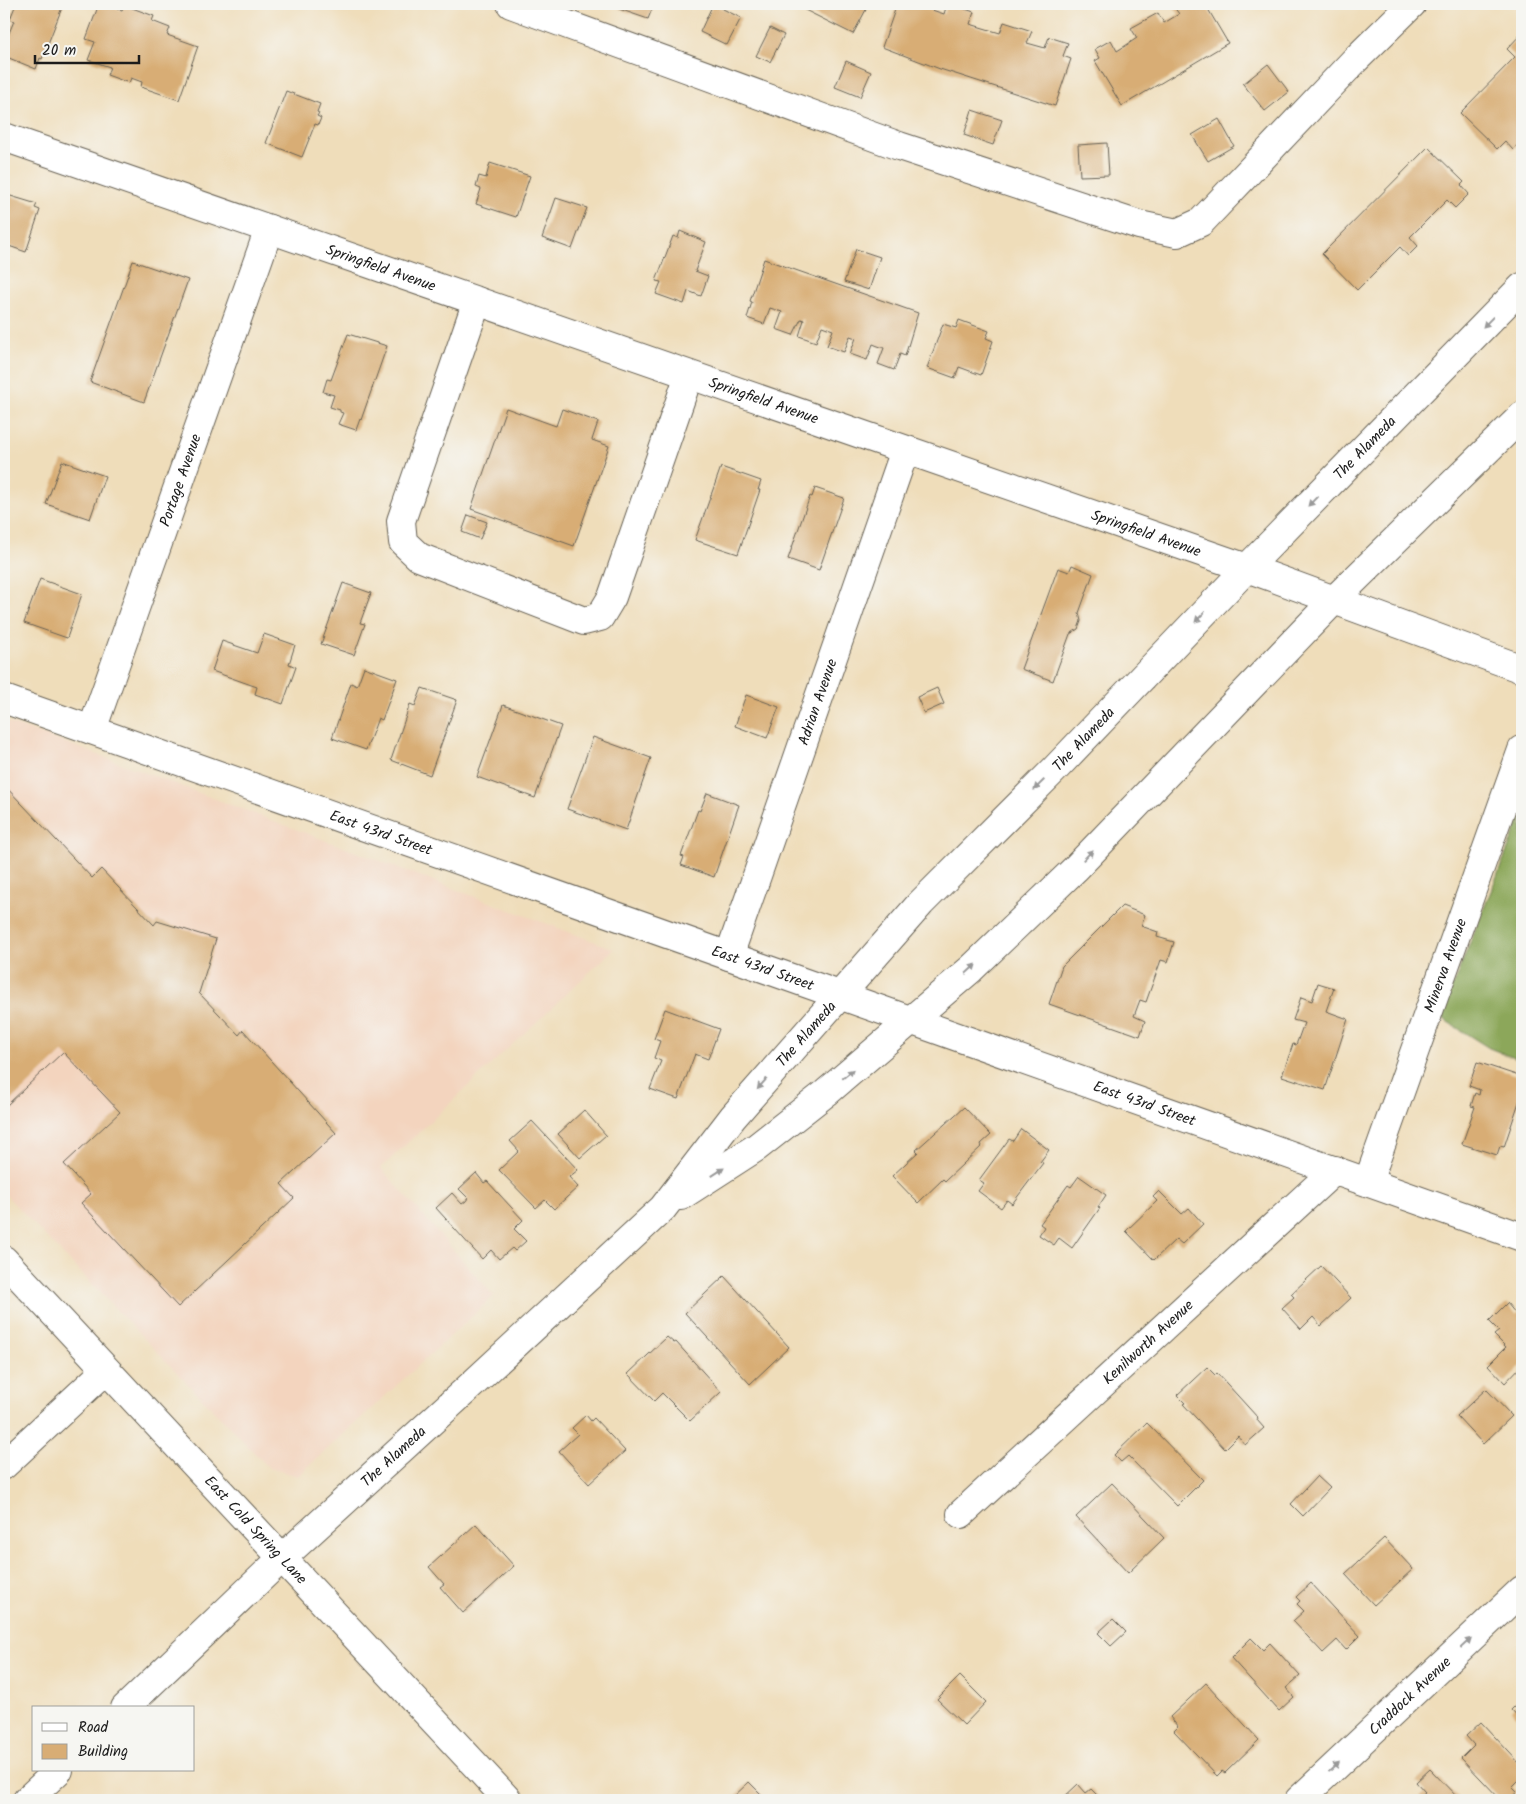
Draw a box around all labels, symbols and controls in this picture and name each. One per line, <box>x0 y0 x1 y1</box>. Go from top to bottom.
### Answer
scale bar <box>35 32 139 64</box>
text: 20 m <box>42 39 76 63</box>
street label: Springfield Avenue <box>322 238 439 299</box>
one-way arrow <box>1482 316 1494 328</box>
street label: Springfield Avenue <box>705 371 822 432</box>
street label: The Alameda <box>1328 411 1403 486</box>
street label: Portage Avenue <box>154 431 209 530</box>
one-way arrow <box>1307 494 1319 506</box>
street label: Springfield Avenue <box>1088 504 1204 564</box>
one-way arrow <box>1194 611 1206 623</box>
street label: Adrian Avenue <box>792 655 845 749</box>
street label: The Alameda <box>1047 702 1121 778</box>
one-way arrow <box>1033 778 1045 790</box>
street label: East 43rd Street <box>326 804 436 863</box>
one-way arrow <box>1082 850 1094 862</box>
street label: Minerva Avenue <box>1418 915 1474 1016</box>
street label: East 43rd Street <box>708 940 817 998</box>
one-way arrow <box>965 963 977 975</box>
street label: The Alameda <box>771 996 843 1073</box>
one-way arrow <box>841 1069 854 1080</box>
street label: East 43rd Street <box>1090 1075 1199 1133</box>
one-way arrow <box>756 1078 768 1090</box>
one-way arrow <box>712 1167 725 1177</box>
street label: Kenilworth Avenue <box>1097 1294 1200 1391</box>
street label: The Alameda <box>356 1421 432 1494</box>
street label: East Cold Spring Lane <box>198 1470 312 1591</box>
one-way arrow <box>1459 1637 1471 1649</box>
street label: Craddock Avenue <box>1363 1651 1458 1742</box>
legend <box>32 1706 195 1772</box>
text: Road <box>78 1716 109 1740</box>
text: Building <box>78 1740 128 1764</box>
one-way arrow <box>1328 1761 1340 1773</box>

